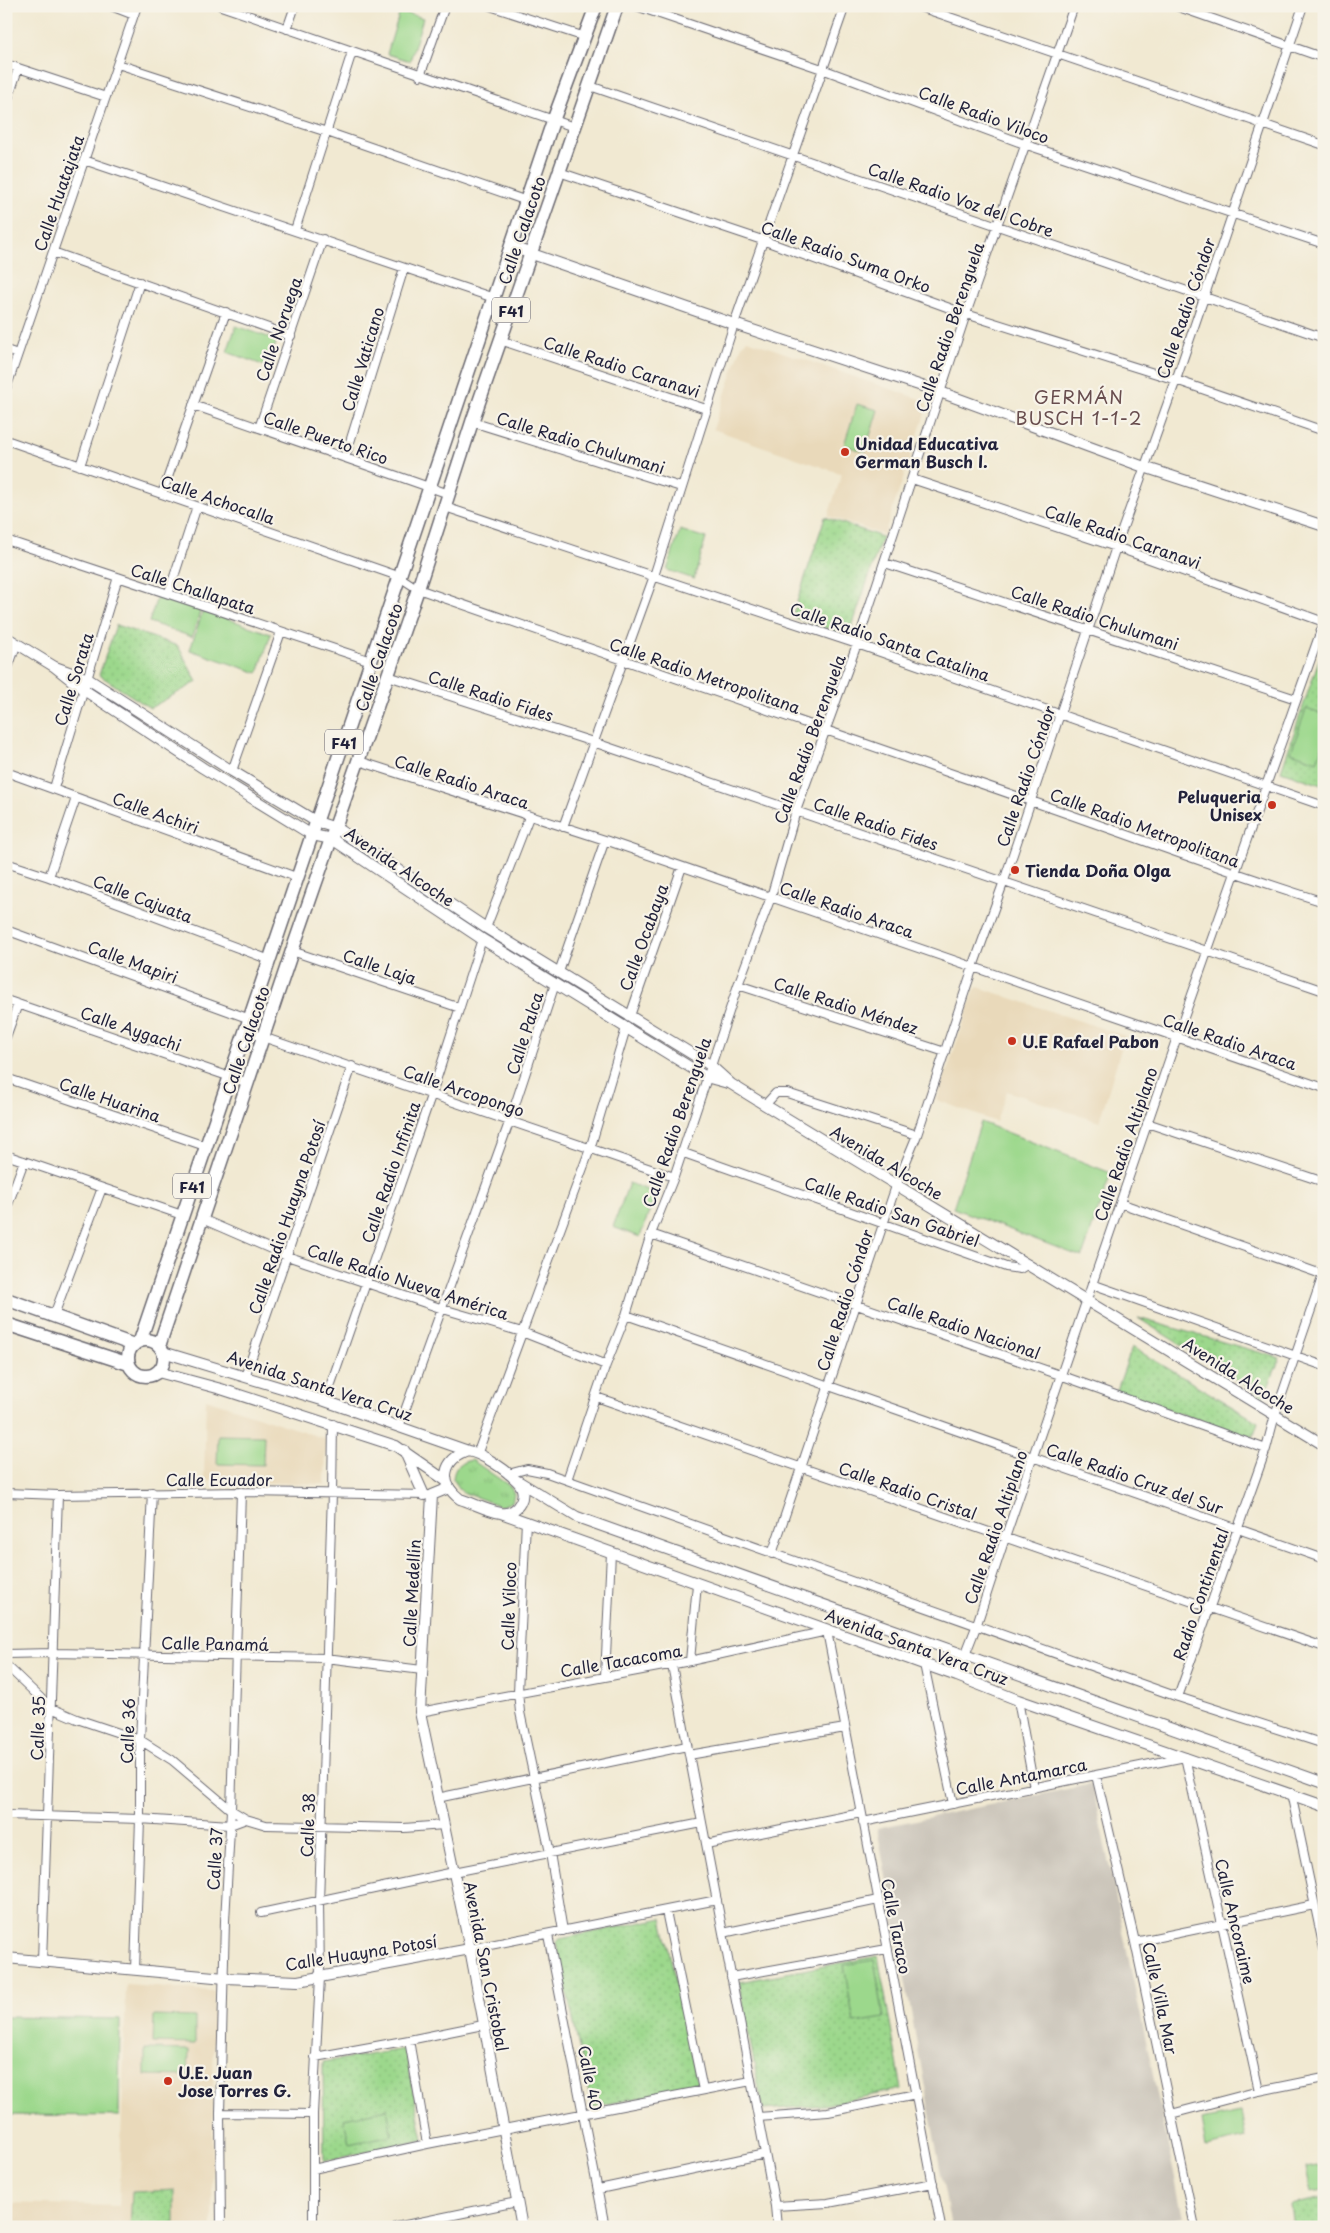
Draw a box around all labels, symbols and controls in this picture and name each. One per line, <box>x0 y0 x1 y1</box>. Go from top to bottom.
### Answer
street label: Calle Radio Viloco <box>915 79 1053 149</box>
street label: Calle Huatajata <box>27 131 89 254</box>
street label: Calle Radio Voz del Cobre <box>865 156 1057 242</box>
street label: Calle Calacoto <box>491 172 551 288</box>
street label: Calle Radio Suma Orko <box>758 214 934 298</box>
street label: Calle Radio Cóndor <box>1150 233 1221 382</box>
street label: Calle Radio Berenguela <box>909 239 989 415</box>
street label: Calle Noruega <box>249 273 307 385</box>
road number: F41 <box>492 298 530 322</box>
street label: Calle Vaticano <box>335 304 389 414</box>
street label: Calle Radio Caranavi <box>540 329 704 403</box>
district label: GERMÁN BUSCH 1-1-2 <box>1016 383 1142 431</box>
street label: Calle Puerto Rico <box>260 404 392 470</box>
street label: Calle Radio Chulumani <box>494 405 668 479</box>
place label: Unidad Educativa German Busch I. <box>855 431 999 473</box>
marker: Unidad Educativa German Busch I. <box>839 446 851 458</box>
street label: Calle Achocalla <box>158 468 278 530</box>
street label: Calle Radio Caranavi <box>1042 498 1204 574</box>
street label: Calle Challapata <box>128 557 258 619</box>
street label: Calle Radio Chulumani <box>1008 579 1182 655</box>
street label: Calle Radio Santa Catalina <box>787 595 993 687</box>
street label: Calle Calacoto <box>348 599 408 715</box>
street label: Calle Sorata <box>47 629 99 729</box>
street label: Calle Radio Metropolitana <box>606 631 804 719</box>
street label: Calle Radio Berenguela <box>767 651 851 827</box>
street label: Calle Radio Fides <box>425 663 557 727</box>
street label: Calle Radio Cóndor <box>990 701 1061 850</box>
road number: F41 <box>325 730 363 754</box>
street label: Calle Radio Araca <box>392 748 532 814</box>
street label: Calle Radio Metropolitana <box>1047 781 1243 873</box>
place label: Peluqueria Unisex <box>1177 784 1262 826</box>
street label: Calle Achiri <box>109 785 203 839</box>
street label: Calle Radio Fides <box>810 790 942 856</box>
marker: Peluqueria Unisex <box>1266 799 1278 811</box>
street label: Avenida Alcoche <box>340 820 460 912</box>
place label: Tienda Doña Olga <box>1025 858 1171 882</box>
marker: Tienda Doña Olga <box>1009 864 1021 876</box>
street label: Calle Cajuata <box>90 868 196 928</box>
street label: Calle Radio Araca <box>777 875 917 943</box>
street label: Calle Ocabaya <box>612 880 674 994</box>
street label: Calle Mapiri <box>84 934 182 988</box>
street label: Calle Laja <box>340 942 420 990</box>
street label: Calle Radio Méndez <box>771 970 922 1040</box>
street label: Calle Calacoto <box>215 982 275 1098</box>
street label: Calle Palca <box>499 988 549 1077</box>
street label: Calle Aygachi <box>77 1000 185 1056</box>
street label: Calle Radio Araca <box>1160 1007 1300 1075</box>
place label: U.E Rafael Pabon <box>1022 1029 1159 1053</box>
street label: Calle Radio Berenguela <box>636 1034 716 1210</box>
marker: U.E Rafael Pabon <box>1006 1035 1018 1047</box>
street label: Calle Arcopongo <box>400 1058 528 1122</box>
street label: Calle Radio Altiplano <box>1087 1063 1163 1224</box>
street label: Calle Huarina <box>56 1070 164 1128</box>
street label: Calle Radio Infinita <box>354 1098 426 1246</box>
street label: Calle Radio Huayna Potosí <box>241 1116 331 1317</box>
street label: Avenida Alcoche <box>826 1119 948 1205</box>
street label: Calle Radio San Gabriel <box>801 1170 983 1252</box>
road number: F41 <box>173 1174 211 1198</box>
street label: Calle Radio Cóndor <box>810 1225 879 1374</box>
street label: Calle Radio Nueva América <box>304 1237 512 1325</box>
street label: Calle Radio Nacional <box>884 1289 1044 1365</box>
street label: Avenida Alcoche <box>1178 1331 1300 1419</box>
street label: Avenida Santa Vera Cruz <box>224 1344 416 1426</box>
street label: Calle Radio Cruz del Sur <box>1043 1436 1227 1520</box>
street label: Calle Radio Altiplano <box>957 1446 1033 1607</box>
street label: Calle Radio Cristal <box>836 1455 980 1525</box>
street label: Calle Ecuador <box>166 1467 273 1491</box>
street label: Radio Continental <box>1166 1524 1234 1664</box>
street label: Calle Medellín <box>396 1538 426 1648</box>
street label: Calle Viloco <box>494 1561 522 1651</box>
street label: Avenida Santa Vera Cruz <box>822 1602 1012 1690</box>
street label: Calle Panamá <box>161 1630 269 1656</box>
street label: Calle Tacacoma <box>558 1637 684 1683</box>
street label: Calle 35 <box>24 1695 50 1761</box>
street label: Calle 36 <box>114 1698 140 1764</box>
street label: Calle Antamarca <box>953 1752 1089 1800</box>
street label: Calle 38 <box>294 1792 320 1858</box>
street label: Calle 37 <box>200 1827 228 1891</box>
street label: Calle Ancoraime <box>1210 1856 1262 1986</box>
street label: Calle Taraco <box>876 1876 918 1976</box>
street label: Avenida San Cristobal <box>459 1879 515 2053</box>
street label: Calle Huayna Potosí <box>283 1928 439 1976</box>
street label: Calle Villa Mar <box>1137 1940 1185 2057</box>
street label: Calle 40 <box>573 2043 609 2113</box>
place label: U.E. Juan Jose Torres G. <box>178 2060 291 2102</box>
marker: U.E. Juan Jose Torres G. <box>162 2075 174 2087</box>

